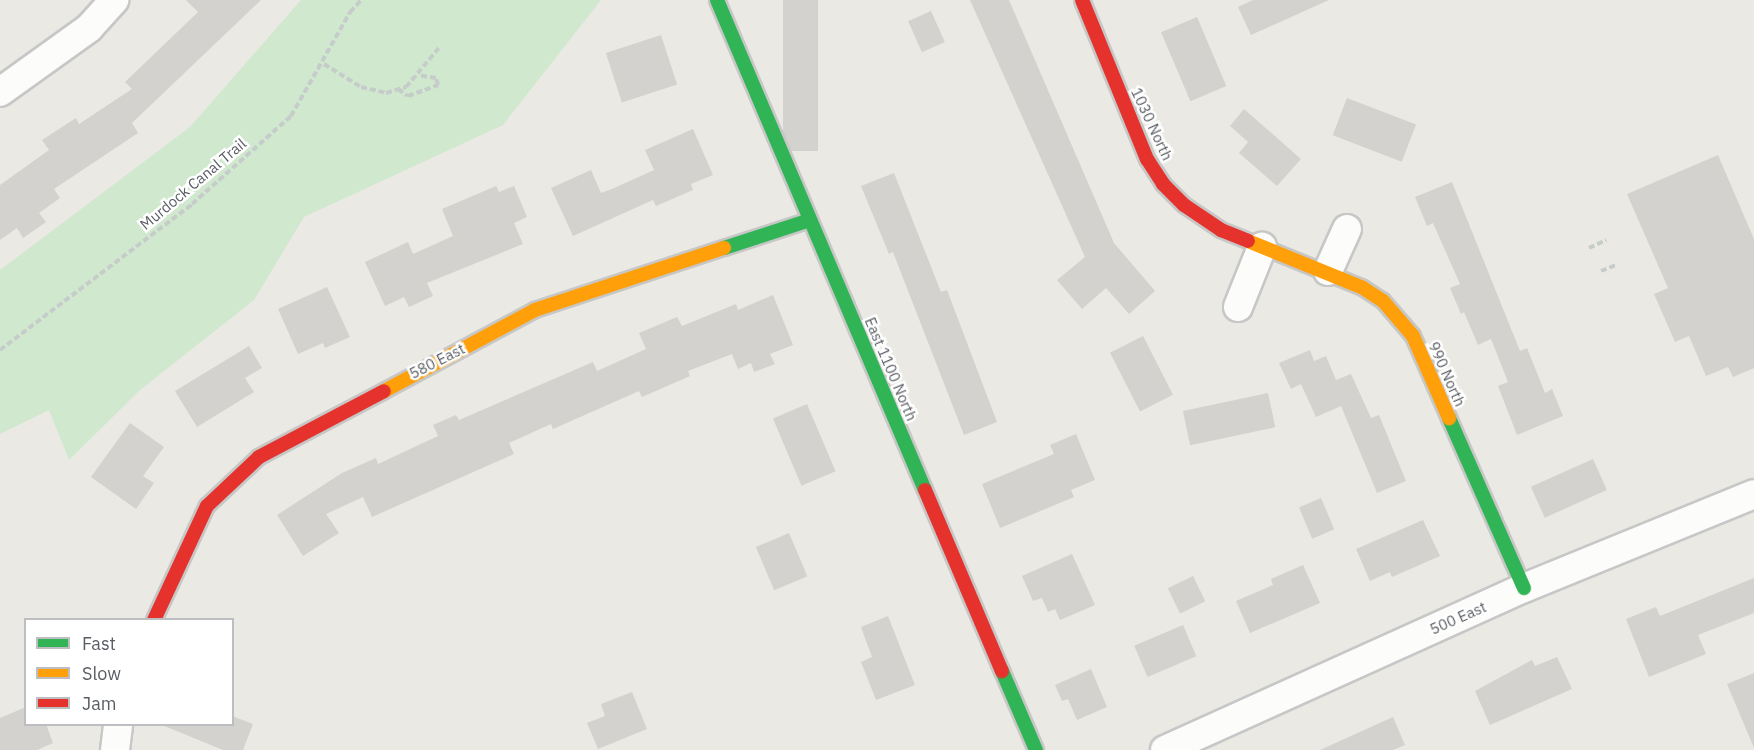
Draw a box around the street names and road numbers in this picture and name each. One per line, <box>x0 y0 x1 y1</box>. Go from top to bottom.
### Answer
street label: 1030 North <box>1127 85 1177 163</box>
street label: Murdock Canal Trail <box>136 134 250 234</box>
street label: East 1100 North <box>861 315 921 423</box>
street label: 580 East <box>406 339 468 383</box>
street label: 990 North <box>1425 339 1469 409</box>
street label: 500 East <box>1427 598 1489 638</box>

